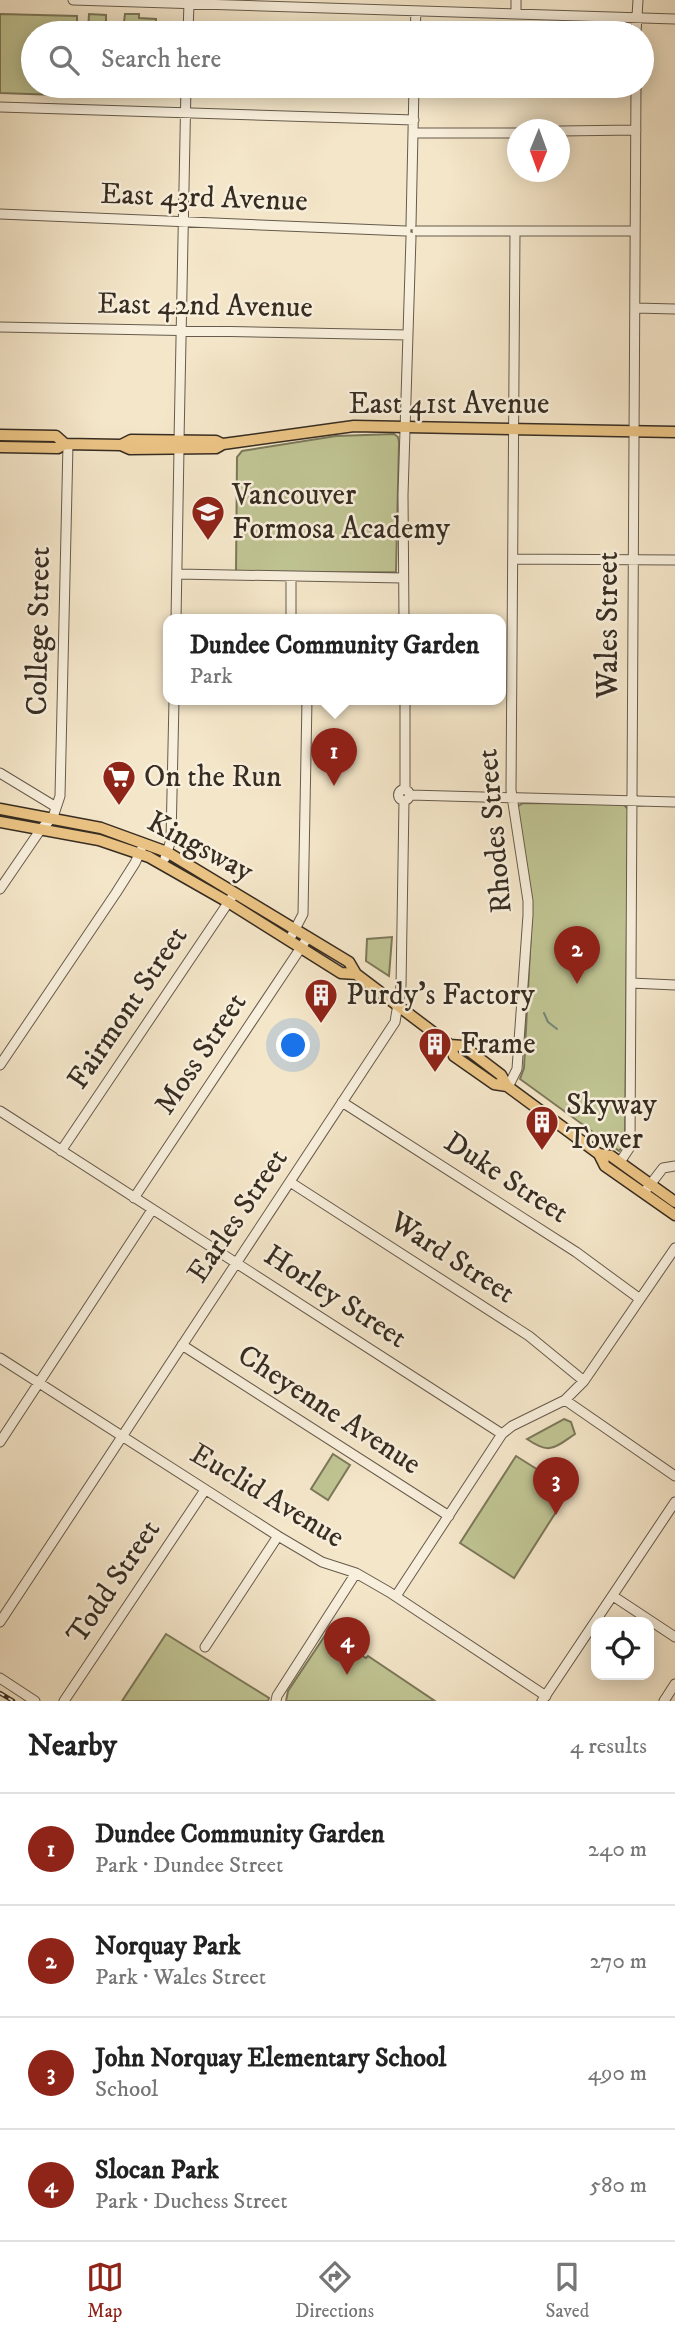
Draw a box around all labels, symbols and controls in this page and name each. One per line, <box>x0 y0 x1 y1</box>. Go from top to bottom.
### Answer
search box <box>21 21 654 98</box>
icon: search <box>45 41 83 79</box>
text: Search here <box>101 43 221 76</box>
north arrow <box>507 119 570 182</box>
street label: East 43rd Avenue <box>100 176 308 220</box>
street label: East 42nd Avenue <box>97 286 313 326</box>
street label: East 41st Avenue <box>349 386 549 423</box>
place label: Vancouver Formosa Academy <box>231 477 451 548</box>
school or university icon: Vancouver Formosa Academy <box>189 493 227 542</box>
street label: College Street <box>19 546 59 716</box>
street label: Wales Street <box>590 551 627 700</box>
popup <box>163 614 506 705</box>
text: Dundee Community Garden <box>190 629 479 662</box>
text: Park <box>190 662 233 691</box>
pin: 1 <box>311 728 357 786</box>
street label: Rhodes Street <box>469 747 521 915</box>
supermarket icon: On the Run <box>100 758 138 807</box>
place label: On the Run <box>144 759 282 796</box>
street label: Kingsway <box>141 804 260 891</box>
street label: Fairmont Street <box>60 919 196 1097</box>
pin: 2 <box>554 926 600 984</box>
building icon: Purdy's Factory <box>302 976 340 1025</box>
place label: Purdy's Factory <box>346 977 535 1014</box>
street label: Moss Street <box>147 986 255 1122</box>
building icon: Frame <box>416 1025 454 1074</box>
place label: Frame <box>460 1026 536 1063</box>
your location <box>276 1028 310 1062</box>
place label: Skyway Tower <box>566 1087 658 1158</box>
building icon: Skyway Tower <box>523 1103 561 1152</box>
street label: Duke Street <box>437 1124 575 1232</box>
street label: Earles Street <box>180 1142 296 1290</box>
street label: Ward Street <box>382 1203 522 1312</box>
street label: Horley Street <box>257 1237 413 1357</box>
street label: Cheyenne Avenue <box>230 1337 428 1483</box>
street label: Euclid Avenue <box>183 1436 351 1556</box>
pin: 3 <box>533 1457 579 1515</box>
street label: Todd Street <box>59 1513 169 1651</box>
pin: 4 <box>324 1617 370 1675</box>
map controls <box>591 1617 654 1680</box>
button: locate <box>591 1617 654 1680</box>
text: Nearby <box>28 1728 117 1765</box>
text: 4 results <box>570 1732 647 1761</box>
text: Dundee Community Garden <box>95 1818 385 1851</box>
text: 1 <box>47 1835 55 1864</box>
text: 240 m <box>588 1835 647 1864</box>
text: Park · Dundee Street <box>95 1851 283 1880</box>
text: Norquay Park <box>95 1930 241 1963</box>
text: 2 <box>45 1947 57 1976</box>
text: 270 m <box>590 1947 647 1976</box>
text: Park · Wales Street <box>95 1963 266 1992</box>
text: John Norquay Elementary School <box>95 2042 446 2075</box>
text: 3 <box>47 2059 55 2088</box>
text: 490 m <box>588 2059 647 2088</box>
text: School <box>95 2075 158 2104</box>
text: Slocan Park <box>95 2154 219 2187</box>
text: 4 <box>44 2171 58 2200</box>
text: 580 m <box>590 2171 647 2200</box>
text: Park · Duchess Street <box>95 2187 288 2216</box>
tab: Map <box>86 2258 124 2323</box>
tab: Directions <box>295 2258 374 2323</box>
tab: Saved <box>546 2258 589 2323</box>

